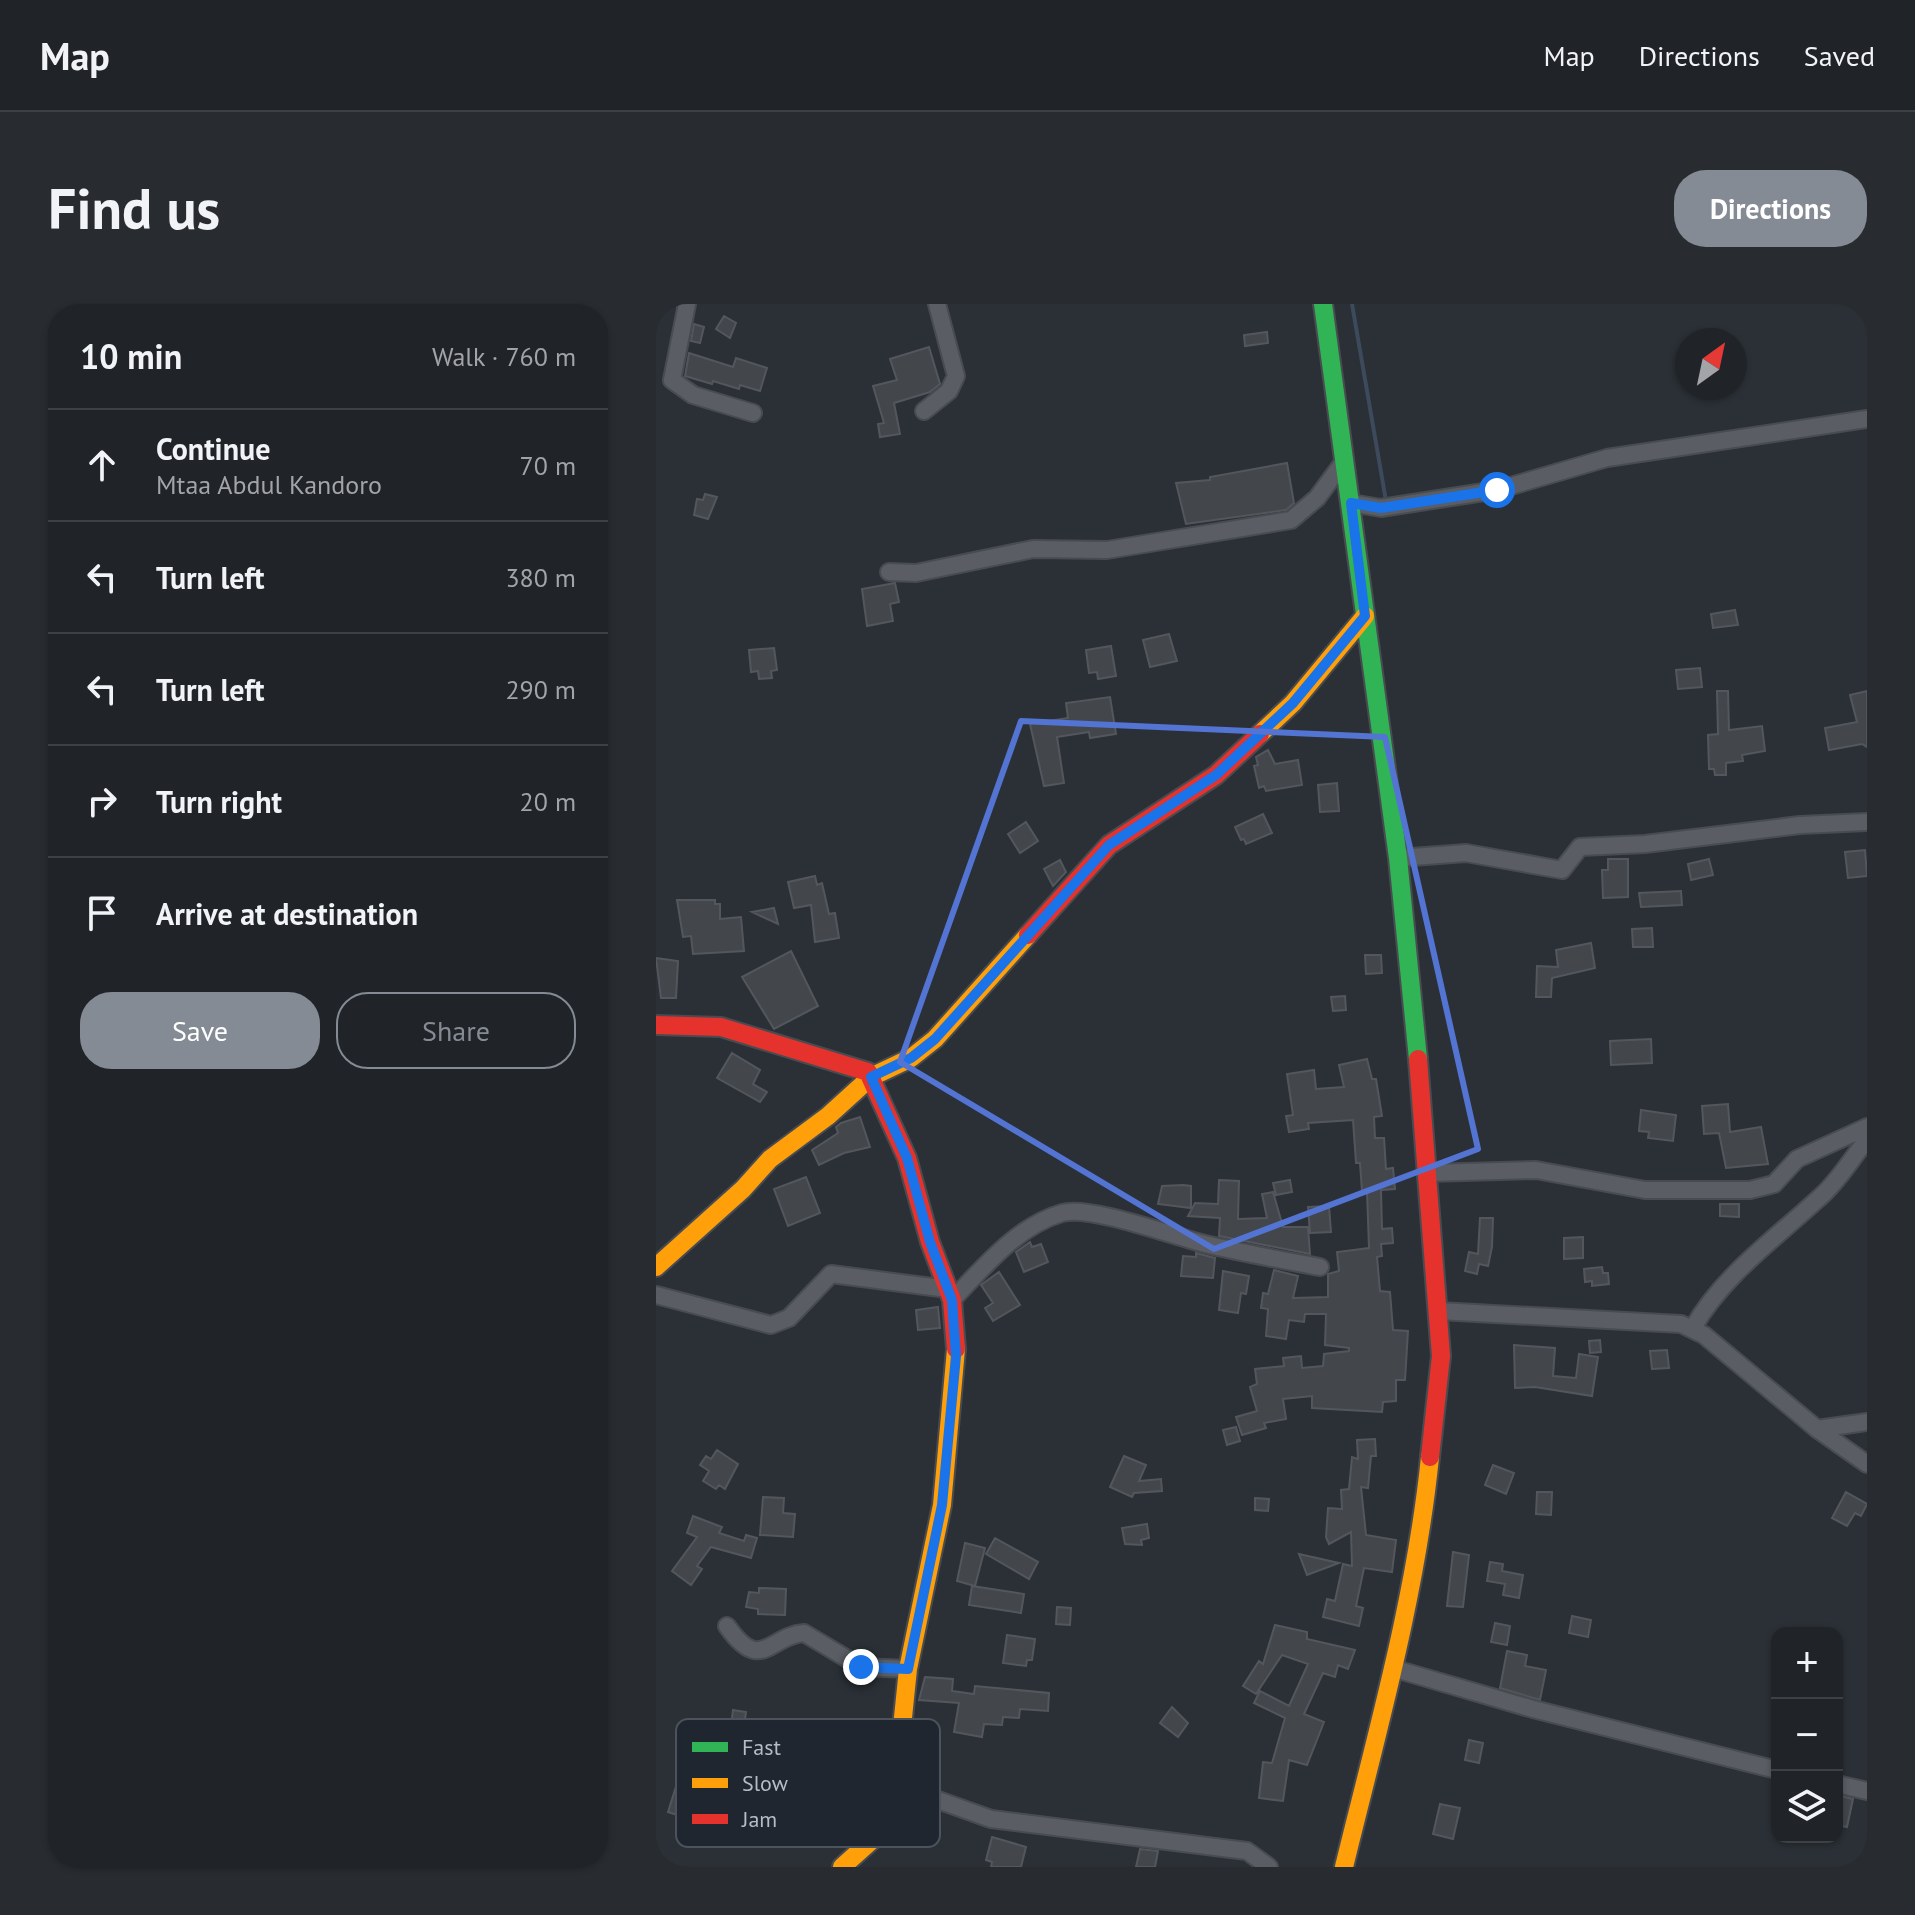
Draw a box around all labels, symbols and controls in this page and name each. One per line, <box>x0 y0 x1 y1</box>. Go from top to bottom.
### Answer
text: Map <box>40 31 110 80</box>
text: Map <box>1544 37 1595 74</box>
text: Directions <box>1639 37 1760 74</box>
text: Saved <box>1804 37 1875 74</box>
button: Directions <box>1674 170 1867 247</box>
text: Find us <box>48 172 220 244</box>
north arrow <box>1675 328 1747 400</box>
text: 10 min <box>80 334 182 378</box>
text: Walk · 760 m <box>432 340 576 373</box>
text: Continue <box>156 429 270 468</box>
icon: ahead <box>80 443 124 487</box>
text: 70 m <box>520 449 576 482</box>
text: Mtaa Abdul Kandoro <box>156 468 382 501</box>
route start <box>1479 472 1515 508</box>
icon: left <box>80 555 124 599</box>
text: Turn left <box>156 558 264 597</box>
text: 380 m <box>505 561 576 594</box>
icon: left <box>80 667 124 711</box>
text: Turn left <box>156 670 264 709</box>
text: 290 m <box>505 673 576 706</box>
icon: right <box>80 779 124 823</box>
text: Turn right <box>156 782 282 821</box>
text: 20 m <box>520 785 576 818</box>
icon: arrive <box>80 891 124 935</box>
text: Arrive at destination <box>156 894 418 933</box>
button: Save <box>80 992 320 1069</box>
button: Share <box>336 992 576 1069</box>
map controls <box>1771 1627 1843 1843</box>
button: + <box>1771 1627 1843 1699</box>
route end <box>843 1649 879 1685</box>
button: − <box>1771 1699 1843 1771</box>
legend <box>676 1719 940 1847</box>
text: Fast <box>742 1733 782 1761</box>
text: Slow <box>742 1769 788 1797</box>
button: layers <box>1771 1771 1843 1843</box>
text: Jam <box>741 1805 777 1833</box>

